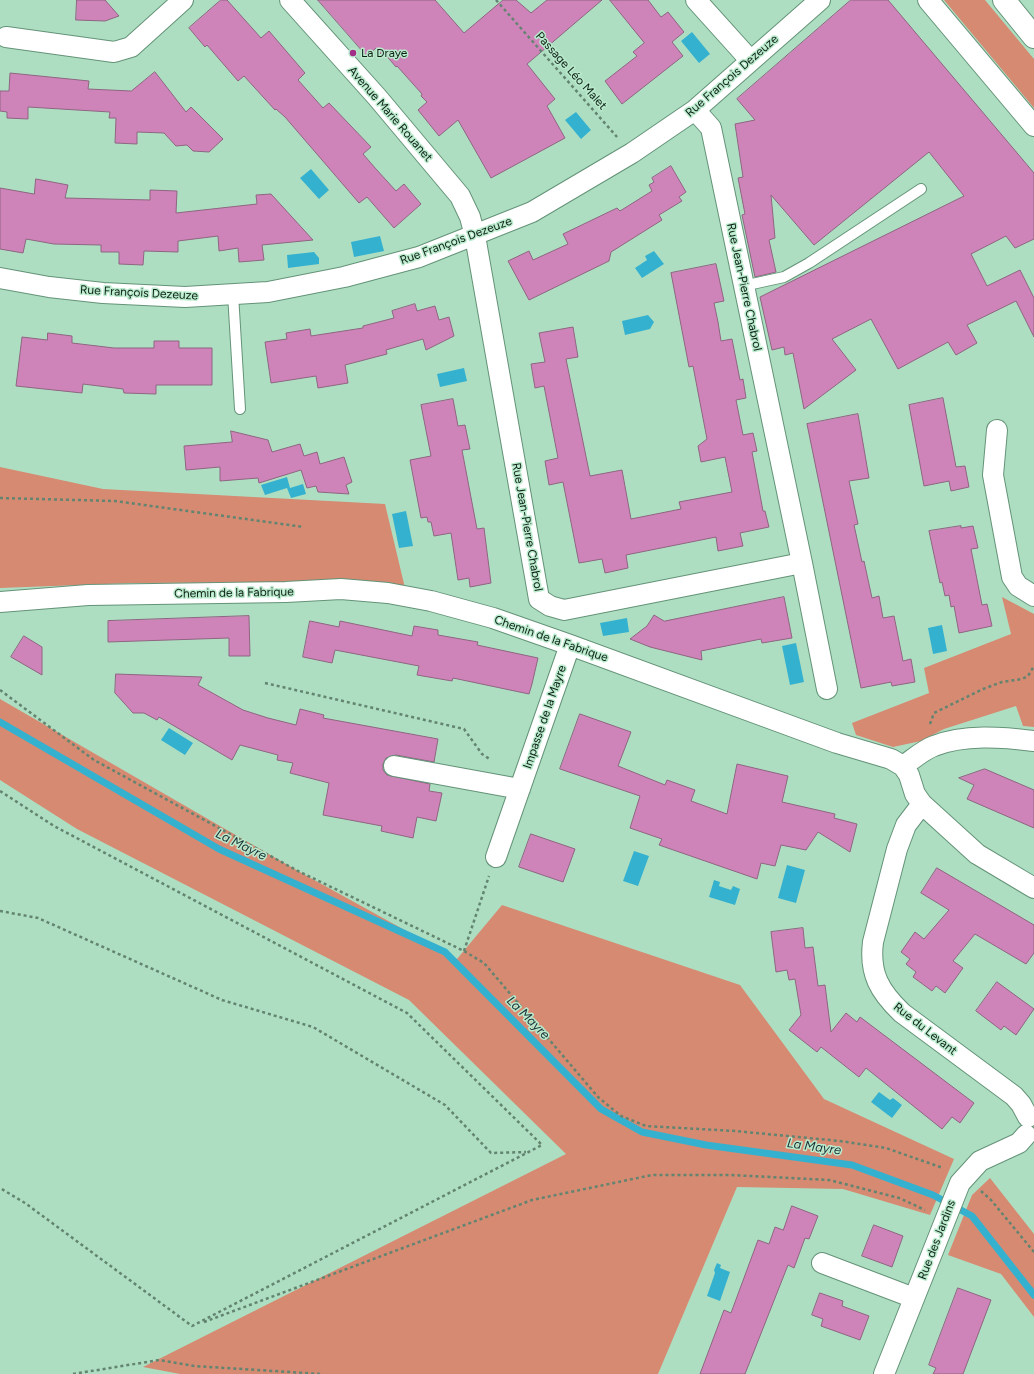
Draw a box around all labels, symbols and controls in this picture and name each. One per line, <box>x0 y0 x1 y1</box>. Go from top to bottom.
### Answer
street label: Passage Léo Malet <box>532 29 610 113</box>
street label: Rue François Dezeuze <box>683 32 781 120</box>
place label: La Draye <box>361 46 407 60</box>
marker: La Draye <box>348 48 358 58</box>
street label: Avenue Marie Rouanet <box>345 64 435 164</box>
street label: Rue François Dezeuze <box>398 214 514 268</box>
street label: Rue Jean-Pierre Chabrol <box>723 222 765 352</box>
street label: Rue François Dezeuze <box>80 283 198 303</box>
street label: Rue Jean-Pierre Chabrol <box>509 462 545 592</box>
street label: Chemin de la Fabrique <box>174 585 294 601</box>
street label: Chemin de la Fabrique <box>492 613 610 665</box>
street label: Impasse de la Mayre <box>520 663 570 771</box>
water label: La Mayre <box>213 826 269 864</box>
water label: La Mayre <box>503 993 553 1043</box>
street label: Rue du Levant <box>890 1000 960 1058</box>
water label: La Mayre <box>786 1135 842 1159</box>
street label: Rue des Jardins <box>915 1198 959 1282</box>

